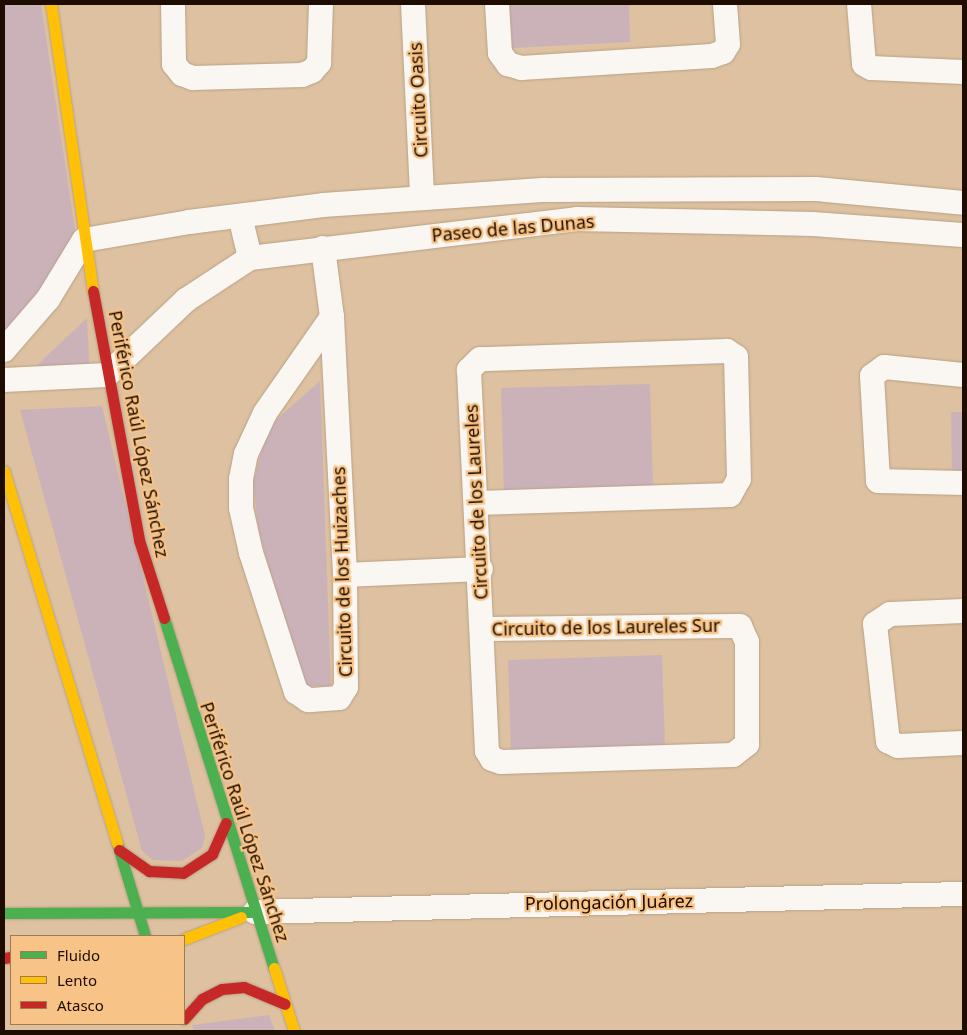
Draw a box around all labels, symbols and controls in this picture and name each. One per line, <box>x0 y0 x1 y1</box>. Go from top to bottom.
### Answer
street label: Circuito Oasis <box>404 42 432 158</box>
street label: Paseo de las Dunas <box>431 210 595 246</box>
street label: Periférico Raúl López Sánchez <box>104 309 174 559</box>
street label: Circuito de los Laureles <box>460 404 492 600</box>
street label: Circuito de los Huizaches <box>328 466 356 678</box>
street label: Circuito de los Laureles Sur <box>491 614 721 640</box>
street label: Periférico Raúl López Sánchez <box>196 699 294 945</box>
street label: Prolongación Juárez <box>525 890 693 914</box>
legend <box>10 935 185 1025</box>
text: Fluido <box>57 945 100 965</box>
text: Lento <box>57 970 97 990</box>
text: Atasco <box>57 995 104 1015</box>

